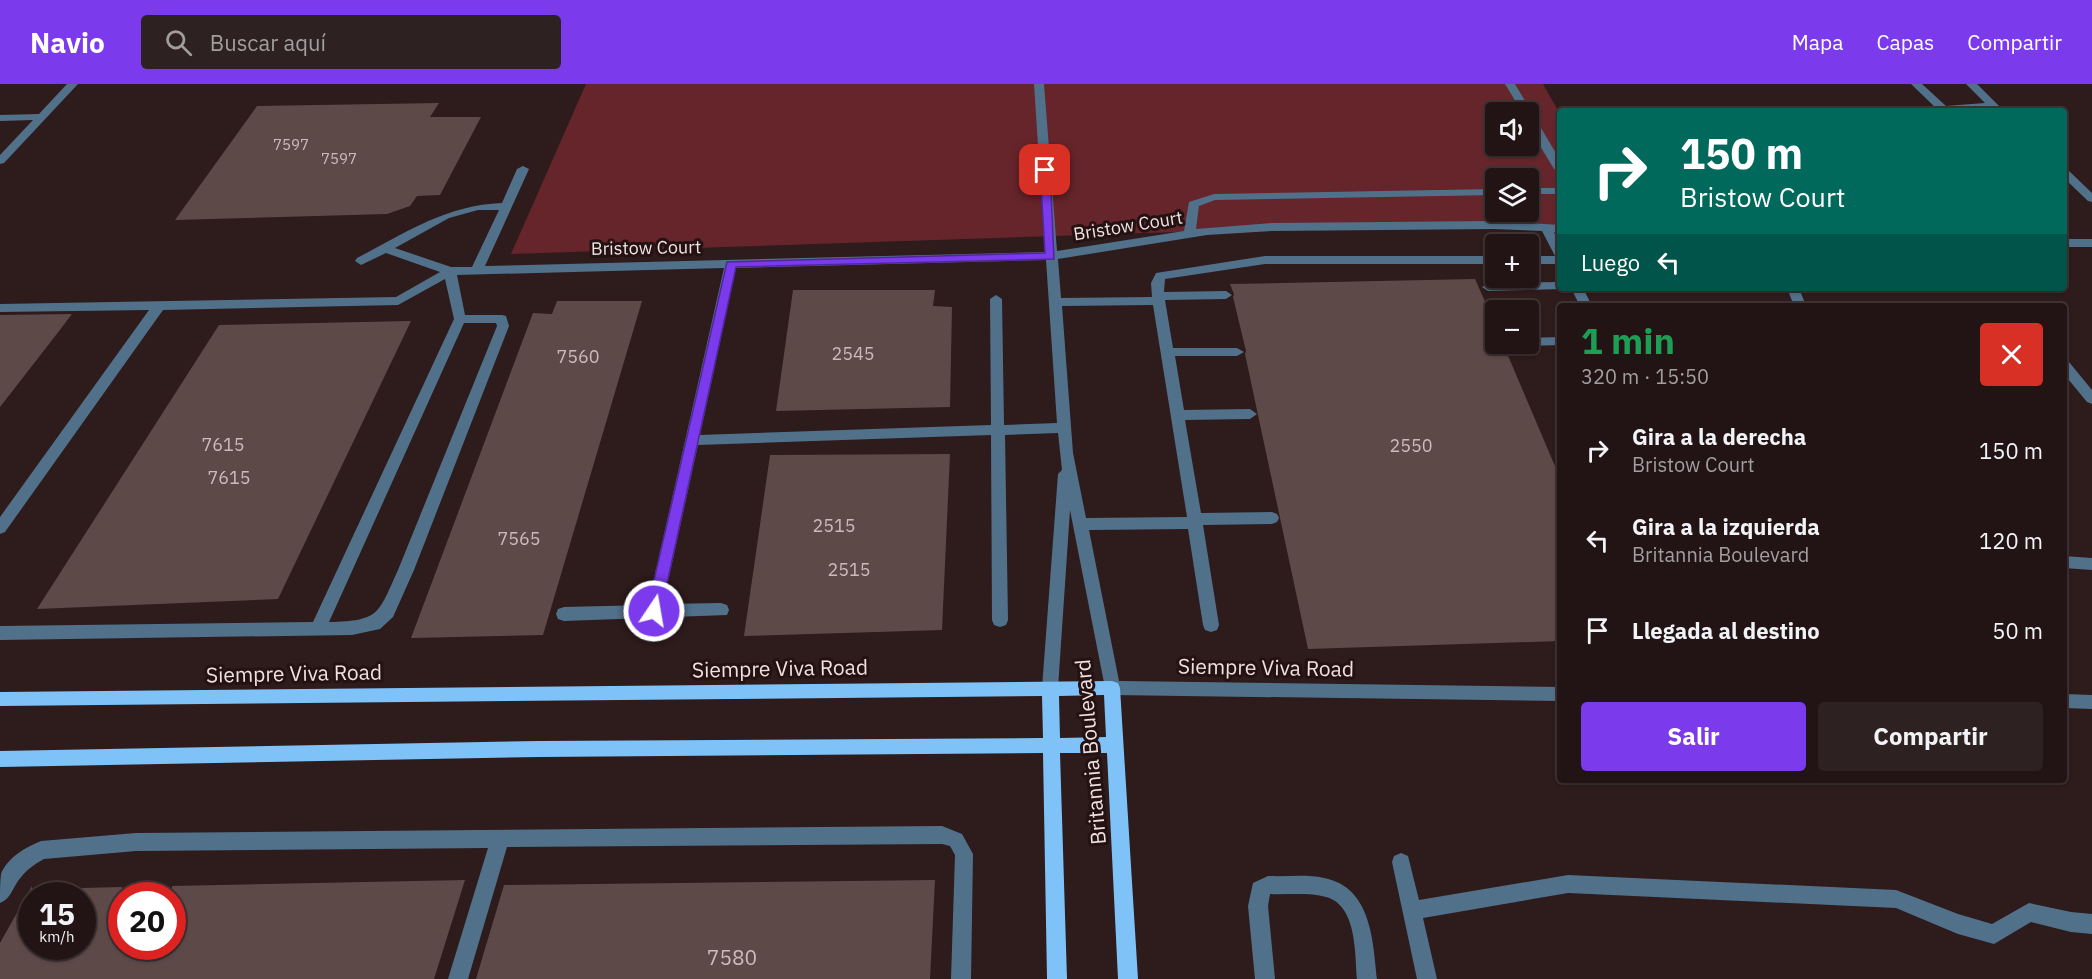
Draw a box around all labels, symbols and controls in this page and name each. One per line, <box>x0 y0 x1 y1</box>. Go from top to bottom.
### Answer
search box <box>141 15 561 69</box>
text: Navio <box>30 24 105 61</box>
icon: search <box>162 26 195 59</box>
text: Buscar aquí <box>210 28 326 57</box>
text: Mapa <box>1792 28 1843 56</box>
text: Capas <box>1876 28 1934 56</box>
text: Compartir <box>1967 28 2062 56</box>
map controls <box>1485 102 1539 354</box>
button: sound <box>1485 102 1539 156</box>
text: 150 m <box>1680 126 1803 181</box>
icon: right <box>1581 132 1659 210</box>
house number: 7597 <box>273 135 309 154</box>
pin <box>1019 144 1070 195</box>
house number: 7597 <box>321 149 357 168</box>
icon: arrive <box>1028 153 1061 186</box>
button: layers <box>1485 168 1539 222</box>
text: Bristow Court <box>1680 179 1845 214</box>
street label: Bristow Court <box>1072 206 1184 245</box>
button: + <box>1485 234 1539 288</box>
street label: Bristow Court <box>591 235 701 260</box>
icon: left <box>1652 246 1685 279</box>
text: Luego <box>1581 248 1640 277</box>
button: − <box>1485 300 1539 354</box>
text: 1 min <box>1581 317 1675 364</box>
button: close <box>1980 323 2043 386</box>
house number: 2545 <box>831 342 875 365</box>
house number: 7560 <box>556 345 600 368</box>
text: 320 m · 15:50 <box>1581 363 1709 390</box>
text: Gira a la derecha <box>1632 422 1806 451</box>
house number: 7615 <box>201 433 245 456</box>
house number: 2550 <box>1389 434 1433 457</box>
icon: right <box>1581 434 1614 467</box>
text: 150 m <box>1979 436 2043 465</box>
text: Bristow Court <box>1632 451 1755 478</box>
house number: 7615 <box>207 466 251 489</box>
text: Gira a la izquierda <box>1632 512 1820 541</box>
house number: 2515 <box>812 514 856 537</box>
icon: left <box>1581 524 1614 557</box>
text: 120 m <box>1979 526 2043 555</box>
house number: 7565 <box>497 527 541 550</box>
text: Britannia Boulevard <box>1632 541 1809 568</box>
house number: 2515 <box>827 558 871 581</box>
position arrow <box>622 579 686 643</box>
icon: arrive <box>1581 614 1614 647</box>
text: Llegada al destino <box>1632 616 1820 645</box>
text: 50 m <box>1992 616 2043 645</box>
street label: Siempre Viva Road <box>1178 651 1354 683</box>
street label: Siempre Viva Road <box>692 652 868 684</box>
street label: Siempre Viva Road <box>206 657 382 689</box>
street label: Britannia Boulevard <box>1068 658 1112 846</box>
button: Salir <box>1581 702 1806 771</box>
button: Compartir <box>1818 702 2043 771</box>
speed limit sign: 20 <box>108 882 186 960</box>
text: 15 <box>39 894 75 933</box>
text: km/h <box>39 927 75 946</box>
house number: 7580 <box>707 943 757 971</box>

